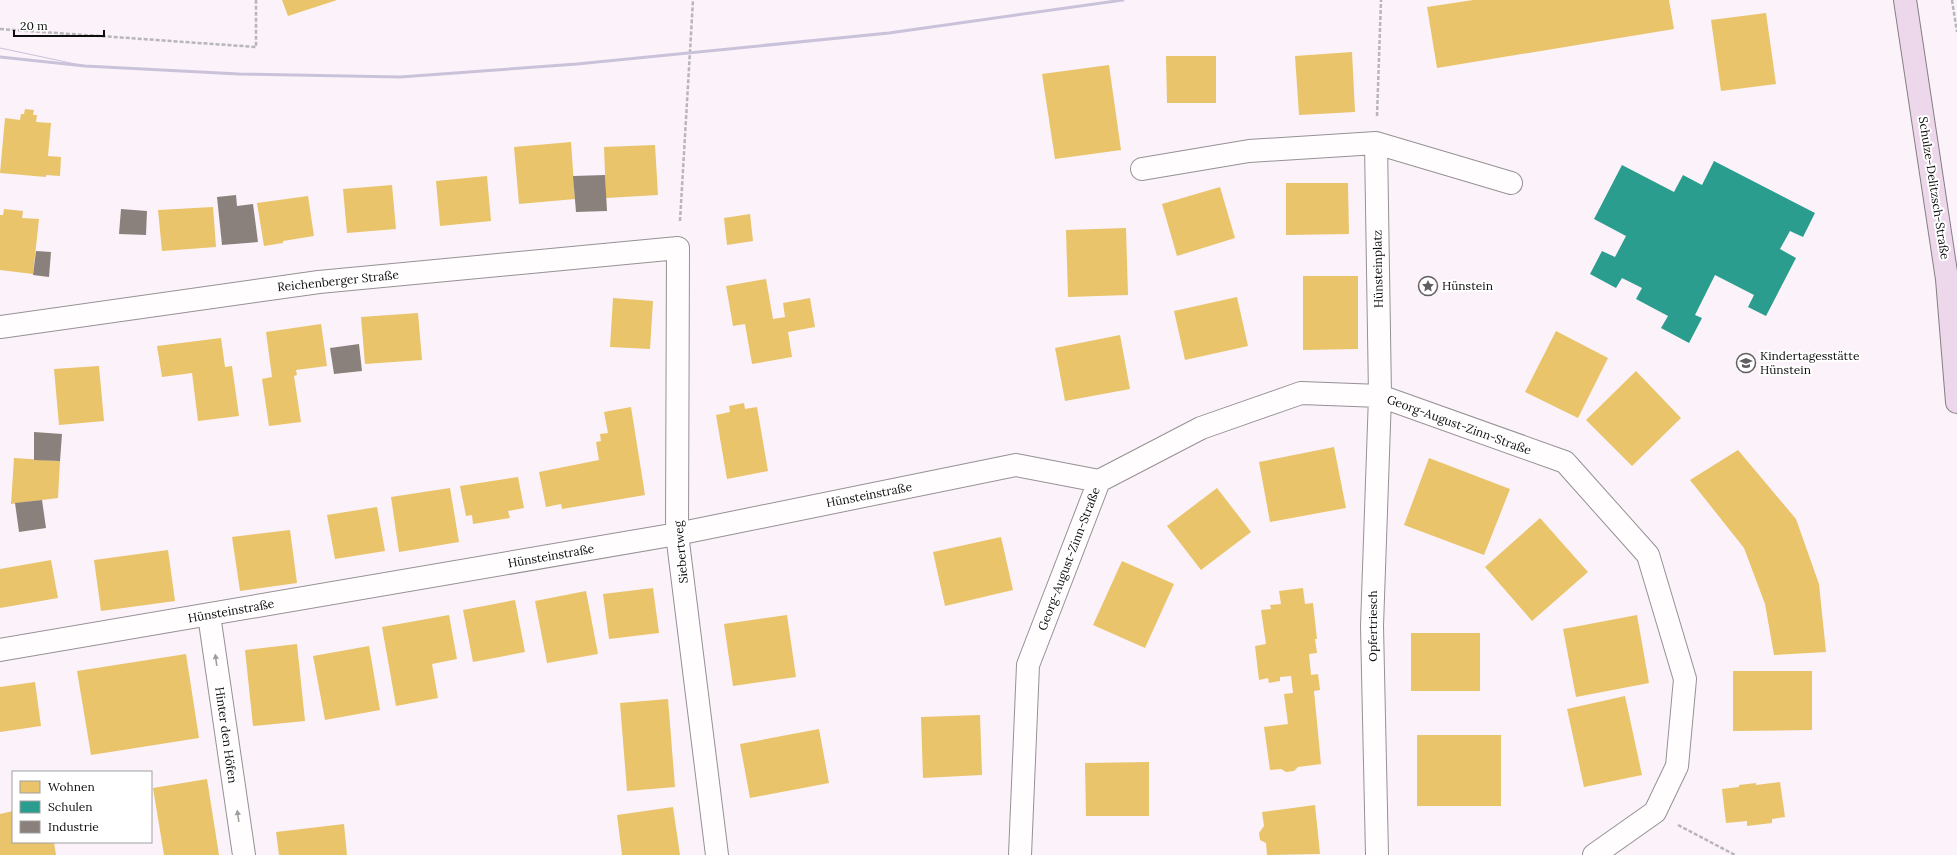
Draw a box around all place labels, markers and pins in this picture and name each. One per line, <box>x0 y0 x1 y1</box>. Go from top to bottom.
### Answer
place icon: Hünstein <box>1417 275 1439 297</box>
place label: Hünstein <box>1442 278 1493 293</box>
place label: Kindertagesstätte Hünstein <box>1760 348 1860 377</box>
school or university icon: Kindertagesstätte Hünstein <box>1735 352 1757 374</box>

